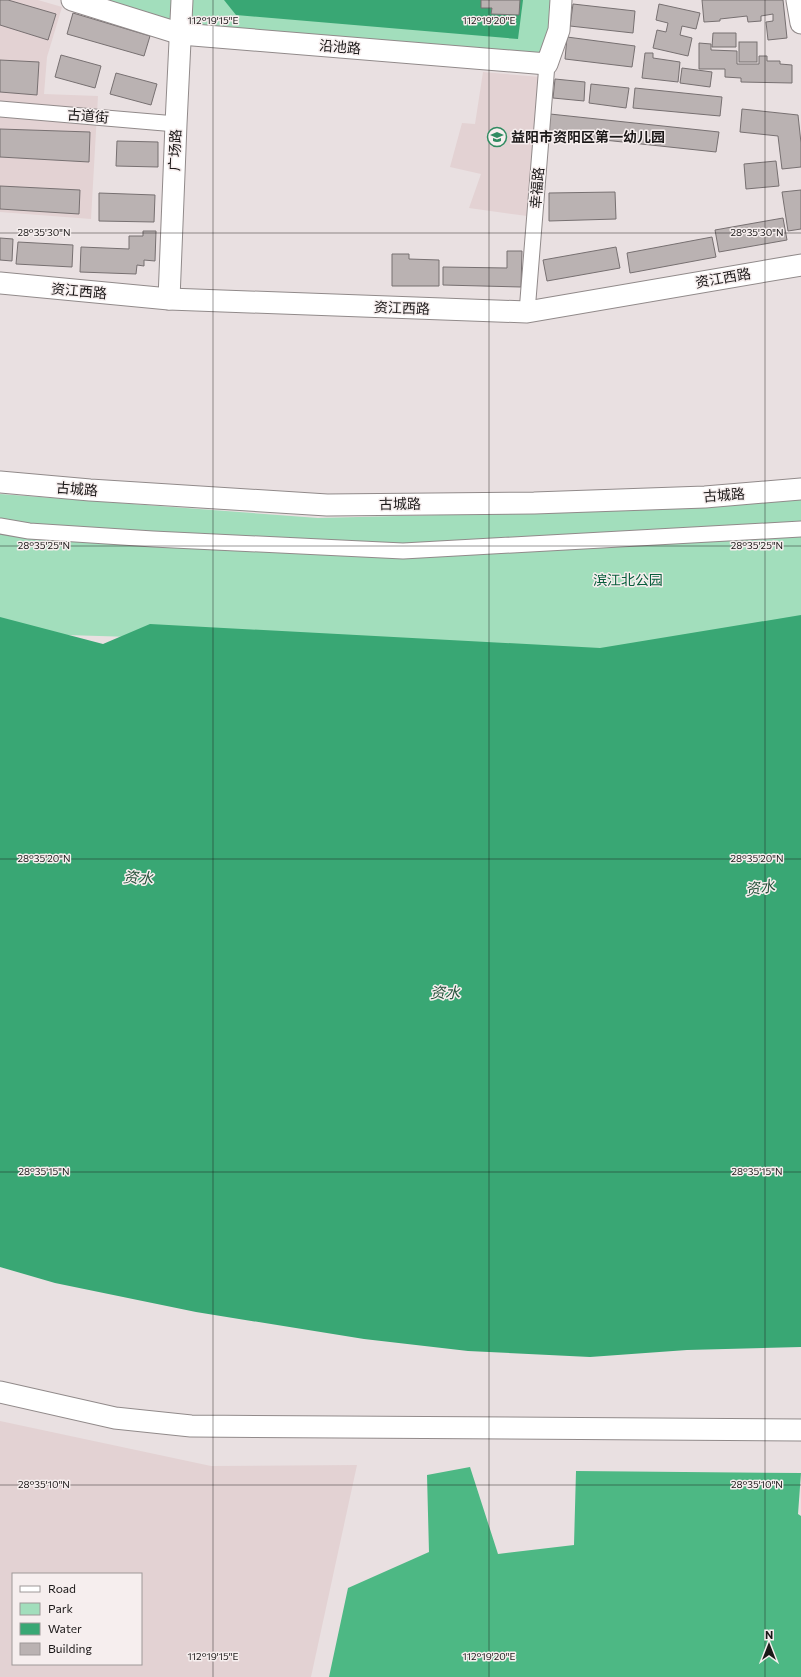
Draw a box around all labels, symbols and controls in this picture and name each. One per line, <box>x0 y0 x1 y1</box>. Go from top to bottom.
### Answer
text: 112°19'15"E <box>188 14 239 26</box>
text: 112°19'20"E <box>463 14 516 26</box>
street label: 沿池路 <box>318 36 362 57</box>
street label: 古道街 <box>66 105 110 126</box>
school or university icon: 益阳市资阳区第一幼儿园 <box>486 126 508 148</box>
place label: 益阳市资阳区第一幼儿园 <box>511 128 665 145</box>
street label: 广场路 <box>165 129 184 171</box>
street label: 幸福路 <box>526 166 547 210</box>
text: 28°35'30"N <box>17 226 71 238</box>
text: 28°35'30"N <box>730 226 784 238</box>
street label: 资江西路 <box>694 264 752 291</box>
street label: 资江西路 <box>50 280 108 301</box>
street label: 资江西路 <box>374 298 430 317</box>
street label: 古城路 <box>55 478 99 499</box>
street label: 古城路 <box>702 485 746 504</box>
street label: 古城路 <box>379 495 421 512</box>
text: 28°35'25"N <box>18 539 70 551</box>
text: 28°35'25"N <box>731 539 783 551</box>
park label: 滨江北公园 <box>593 571 663 588</box>
text: 28°35'20"N <box>17 852 71 864</box>
text: 28°35'20"N <box>730 852 784 864</box>
water label: 资水 <box>123 867 154 887</box>
water label: 资水 <box>744 876 777 898</box>
water label: 资水 <box>430 983 461 1001</box>
text: 28°35'15"N <box>18 1165 70 1177</box>
text: 28°35'15"N <box>731 1165 783 1177</box>
text: 28°35'10"N <box>18 1478 70 1490</box>
text: 28°35'10"N <box>731 1478 783 1490</box>
legend <box>12 1573 142 1665</box>
text: Road <box>48 1581 76 1595</box>
text: Park <box>48 1601 74 1615</box>
text: Water <box>48 1621 82 1635</box>
north arrow <box>749 1625 789 1665</box>
text: N <box>765 1628 773 1641</box>
text: Building <box>48 1641 92 1655</box>
text: 112°19'15"E <box>188 1650 239 1662</box>
text: 112°19'20"E <box>463 1650 516 1662</box>

